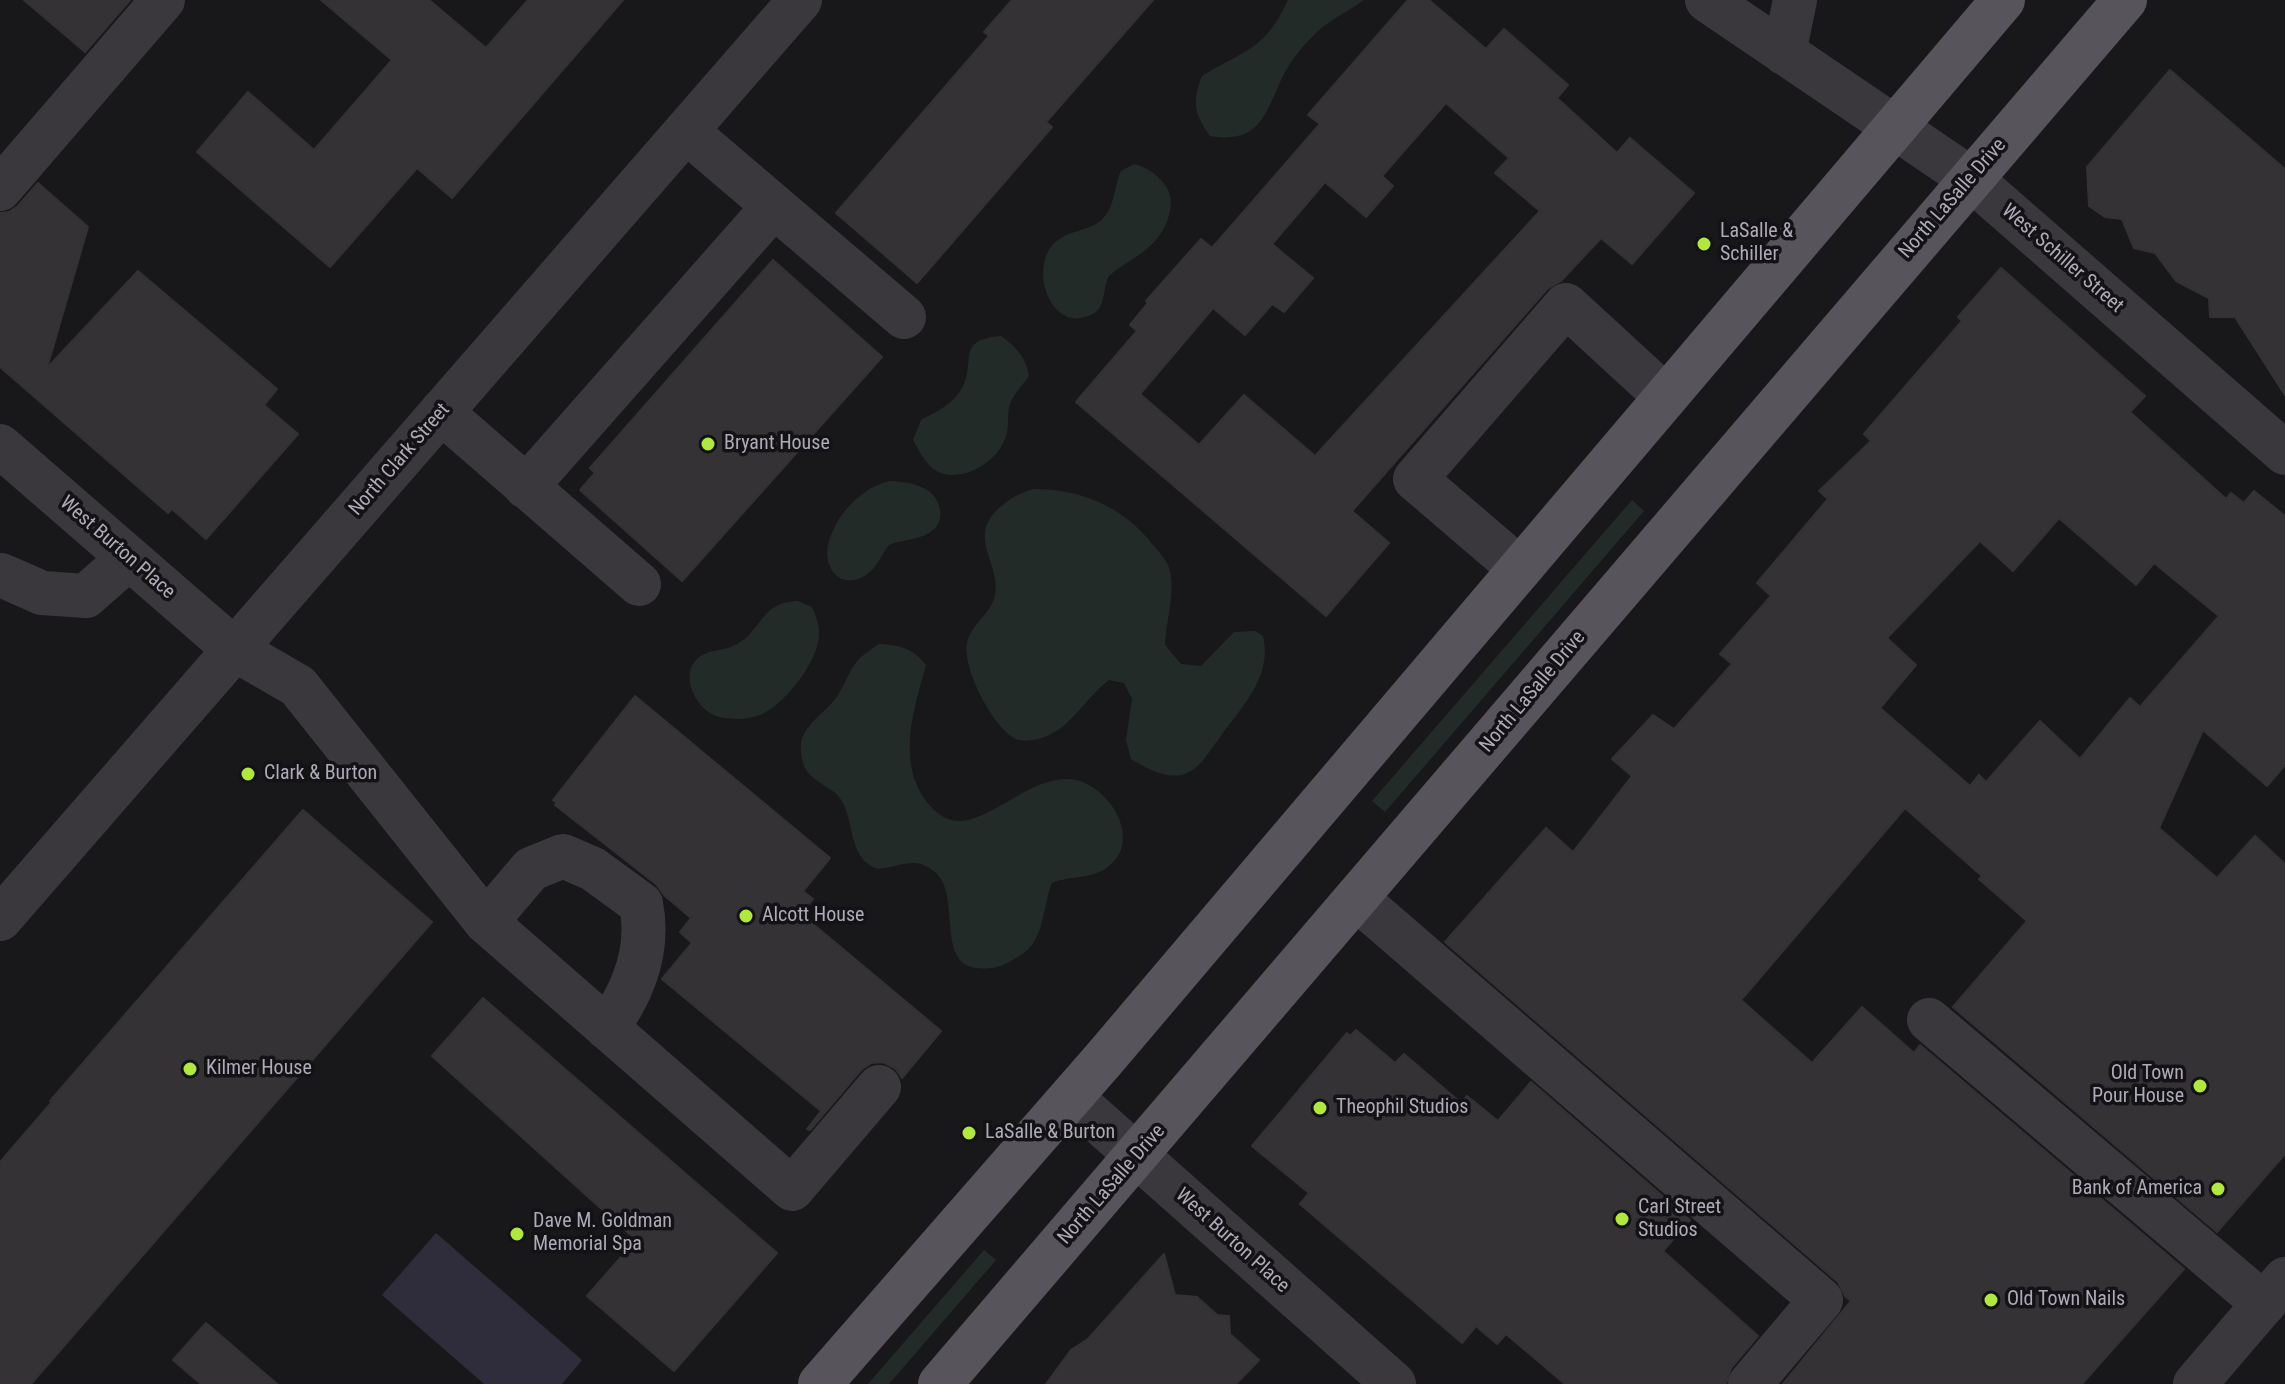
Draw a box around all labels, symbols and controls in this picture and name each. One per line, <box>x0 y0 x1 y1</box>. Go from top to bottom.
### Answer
street label: North LaSalle Drive <box>1894 134 2012 264</box>
street label: West Schiller Street <box>1996 199 2128 319</box>
place label: LaSalle & Schiller <box>1720 220 1793 267</box>
marker: LaSalle & Schiller <box>1695 235 1713 253</box>
street label: North Clark Street <box>345 399 455 521</box>
place label: Bryant House <box>724 432 830 456</box>
marker: Bryant House <box>699 435 717 453</box>
street label: West Burton Place <box>54 491 180 605</box>
street label: North LaSalle Drive <box>1475 626 1591 758</box>
place label: Clark & Burton <box>264 762 377 786</box>
marker: Clark & Burton <box>239 765 257 783</box>
place label: Alcott House <box>762 904 864 928</box>
marker: Alcott House <box>737 907 755 925</box>
place label: Kilmer House <box>206 1057 312 1081</box>
marker: Kilmer House <box>181 1060 199 1078</box>
place label: Old Town Pour House <box>2092 1062 2184 1109</box>
marker: Old Town Pour House <box>2191 1077 2209 1095</box>
place label: Theophil Studios <box>1336 1096 1468 1120</box>
marker: Theophil Studios <box>1311 1099 1329 1117</box>
street label: North LaSalle Drive <box>1053 1120 1171 1250</box>
place label: LaSalle & Burton <box>985 1121 1115 1145</box>
marker: LaSalle & Burton <box>960 1124 978 1142</box>
place label: Bank of America <box>2072 1177 2202 1201</box>
marker: Bank of America <box>2209 1180 2227 1198</box>
street label: West Burton Place <box>1170 1184 1294 1298</box>
place label: Carl Street Studios <box>1638 1196 1721 1243</box>
place label: Dave M. Goldman Memorial Spa <box>533 1210 672 1257</box>
marker: Carl Street Studios <box>1613 1210 1631 1228</box>
marker: Dave M. Goldman Memorial Spa <box>508 1225 526 1243</box>
place label: Old Town Nails <box>2007 1288 2125 1312</box>
marker: Old Town Nails <box>1982 1291 2000 1309</box>

